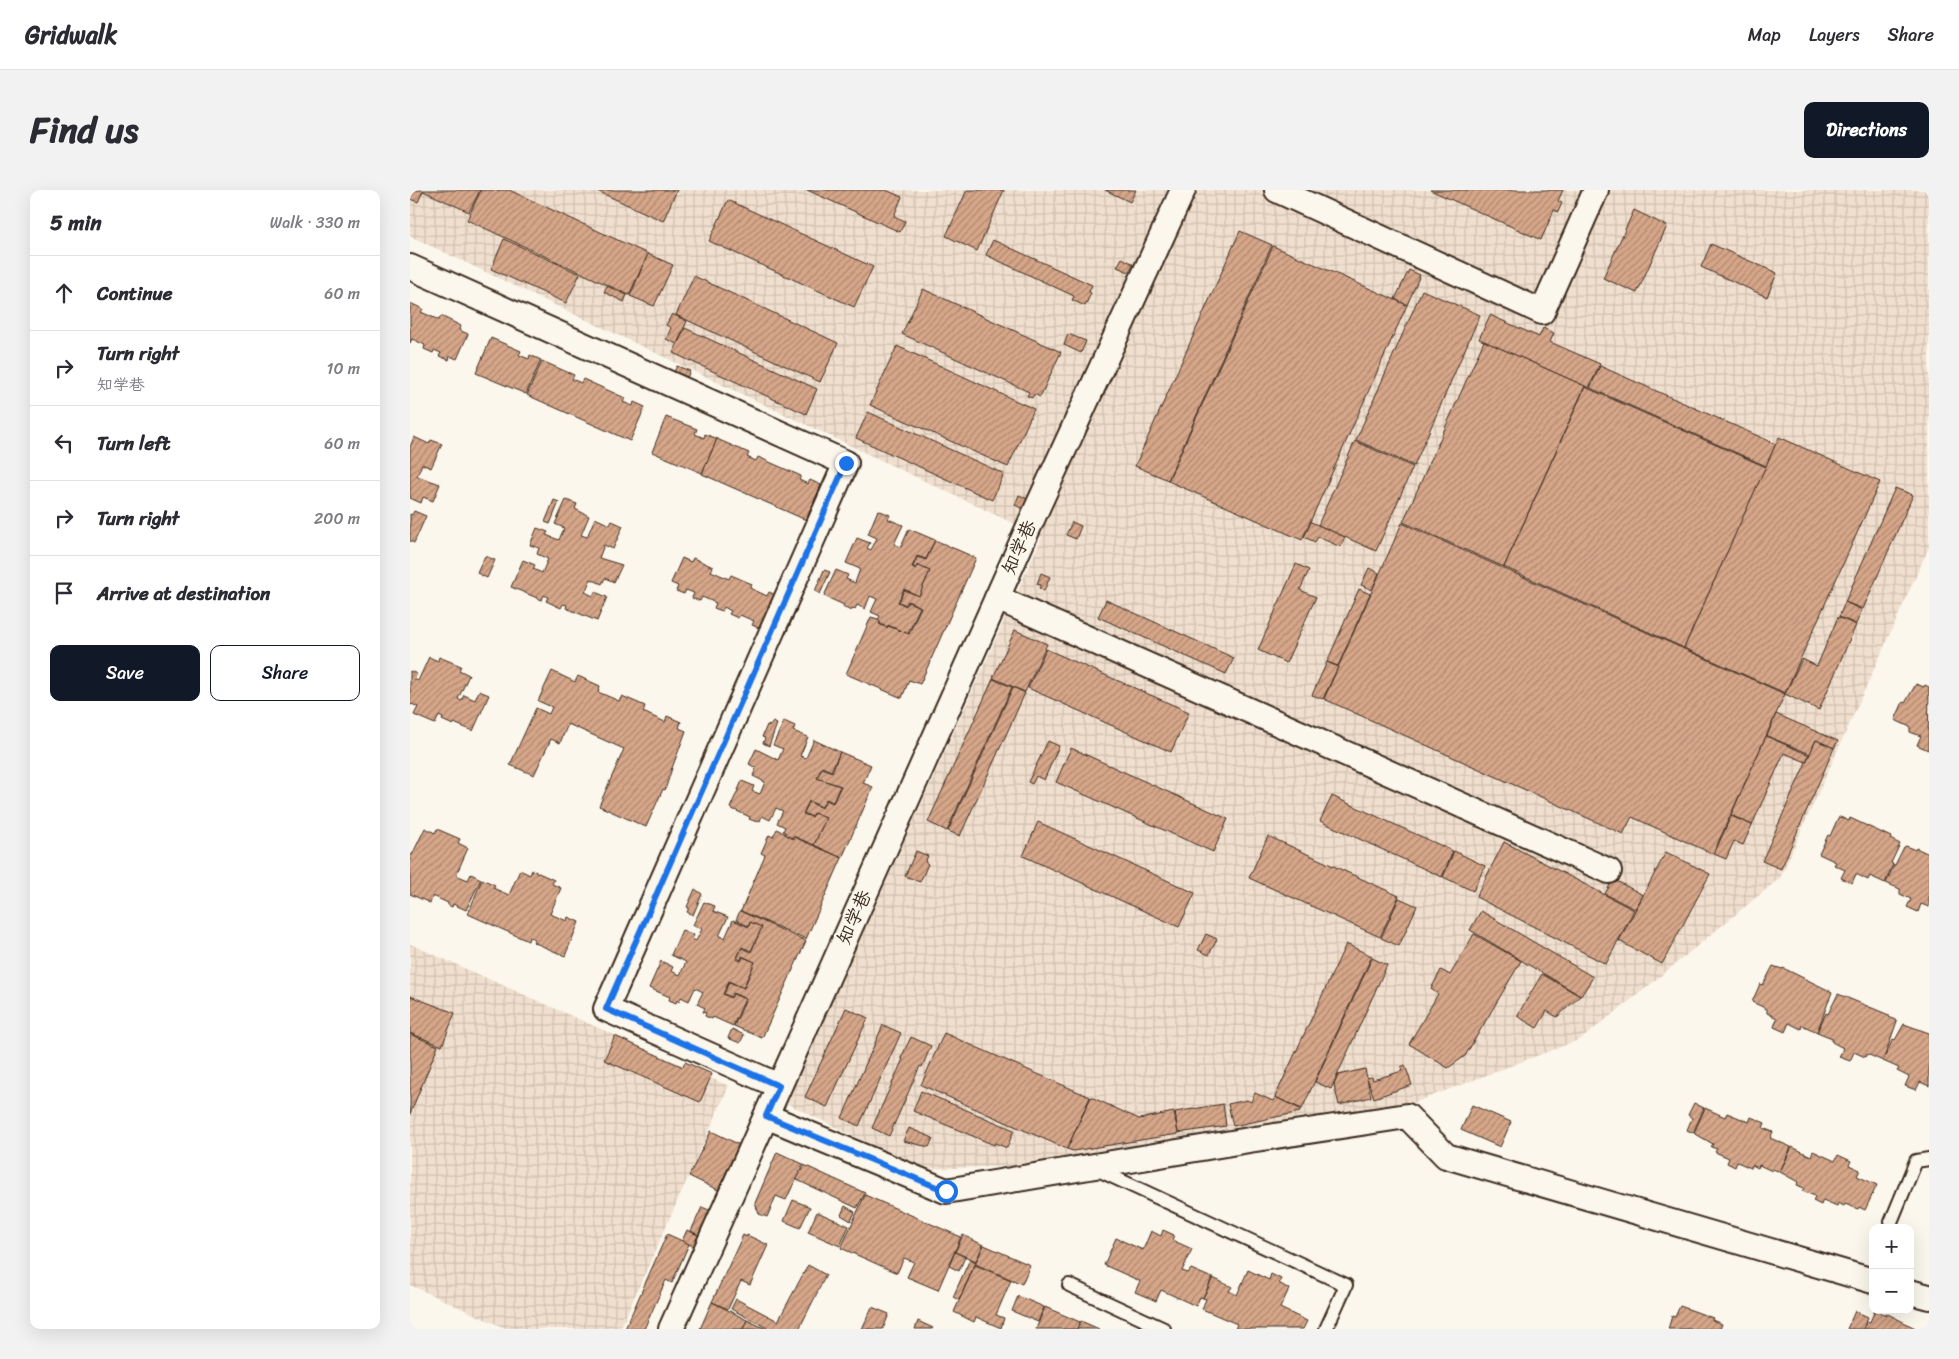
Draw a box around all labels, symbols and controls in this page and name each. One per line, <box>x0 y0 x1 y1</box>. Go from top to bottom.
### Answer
text: Gridwalk <box>25 14 117 56</box>
text: Map <box>1748 19 1781 51</box>
text: Layers <box>1809 19 1860 51</box>
text: Share <box>1888 19 1934 51</box>
text: Find us <box>30 99 138 161</box>
button: Directions <box>1804 102 1929 158</box>
text: 5 min <box>50 204 102 242</box>
text: Walk · 330 m <box>270 208 360 237</box>
text: Continue <box>97 277 173 310</box>
icon: ahead <box>50 279 78 307</box>
text: 60 m <box>324 279 360 308</box>
text: Turn right <box>97 337 179 370</box>
icon: right <box>50 354 78 382</box>
text: 10 m <box>327 354 360 383</box>
text: 知学巷 <box>97 370 145 399</box>
text: Turn left <box>97 427 170 460</box>
icon: left <box>50 429 78 457</box>
text: 60 m <box>324 429 360 458</box>
route end <box>835 452 858 475</box>
text: Turn right <box>97 502 179 535</box>
icon: right <box>50 504 78 532</box>
text: 200 m <box>314 504 360 533</box>
street label: 知学巷 <box>992 514 1046 580</box>
text: Arrive at destination <box>97 577 270 610</box>
icon: arrive <box>50 579 78 607</box>
button: Save <box>50 645 200 701</box>
button: Share <box>210 645 360 701</box>
street label: 知学巷 <box>827 884 881 950</box>
route start <box>935 1180 958 1203</box>
map controls <box>1869 1224 1914 1314</box>
button: + <box>1869 1224 1914 1269</box>
button: − <box>1869 1269 1914 1314</box>

